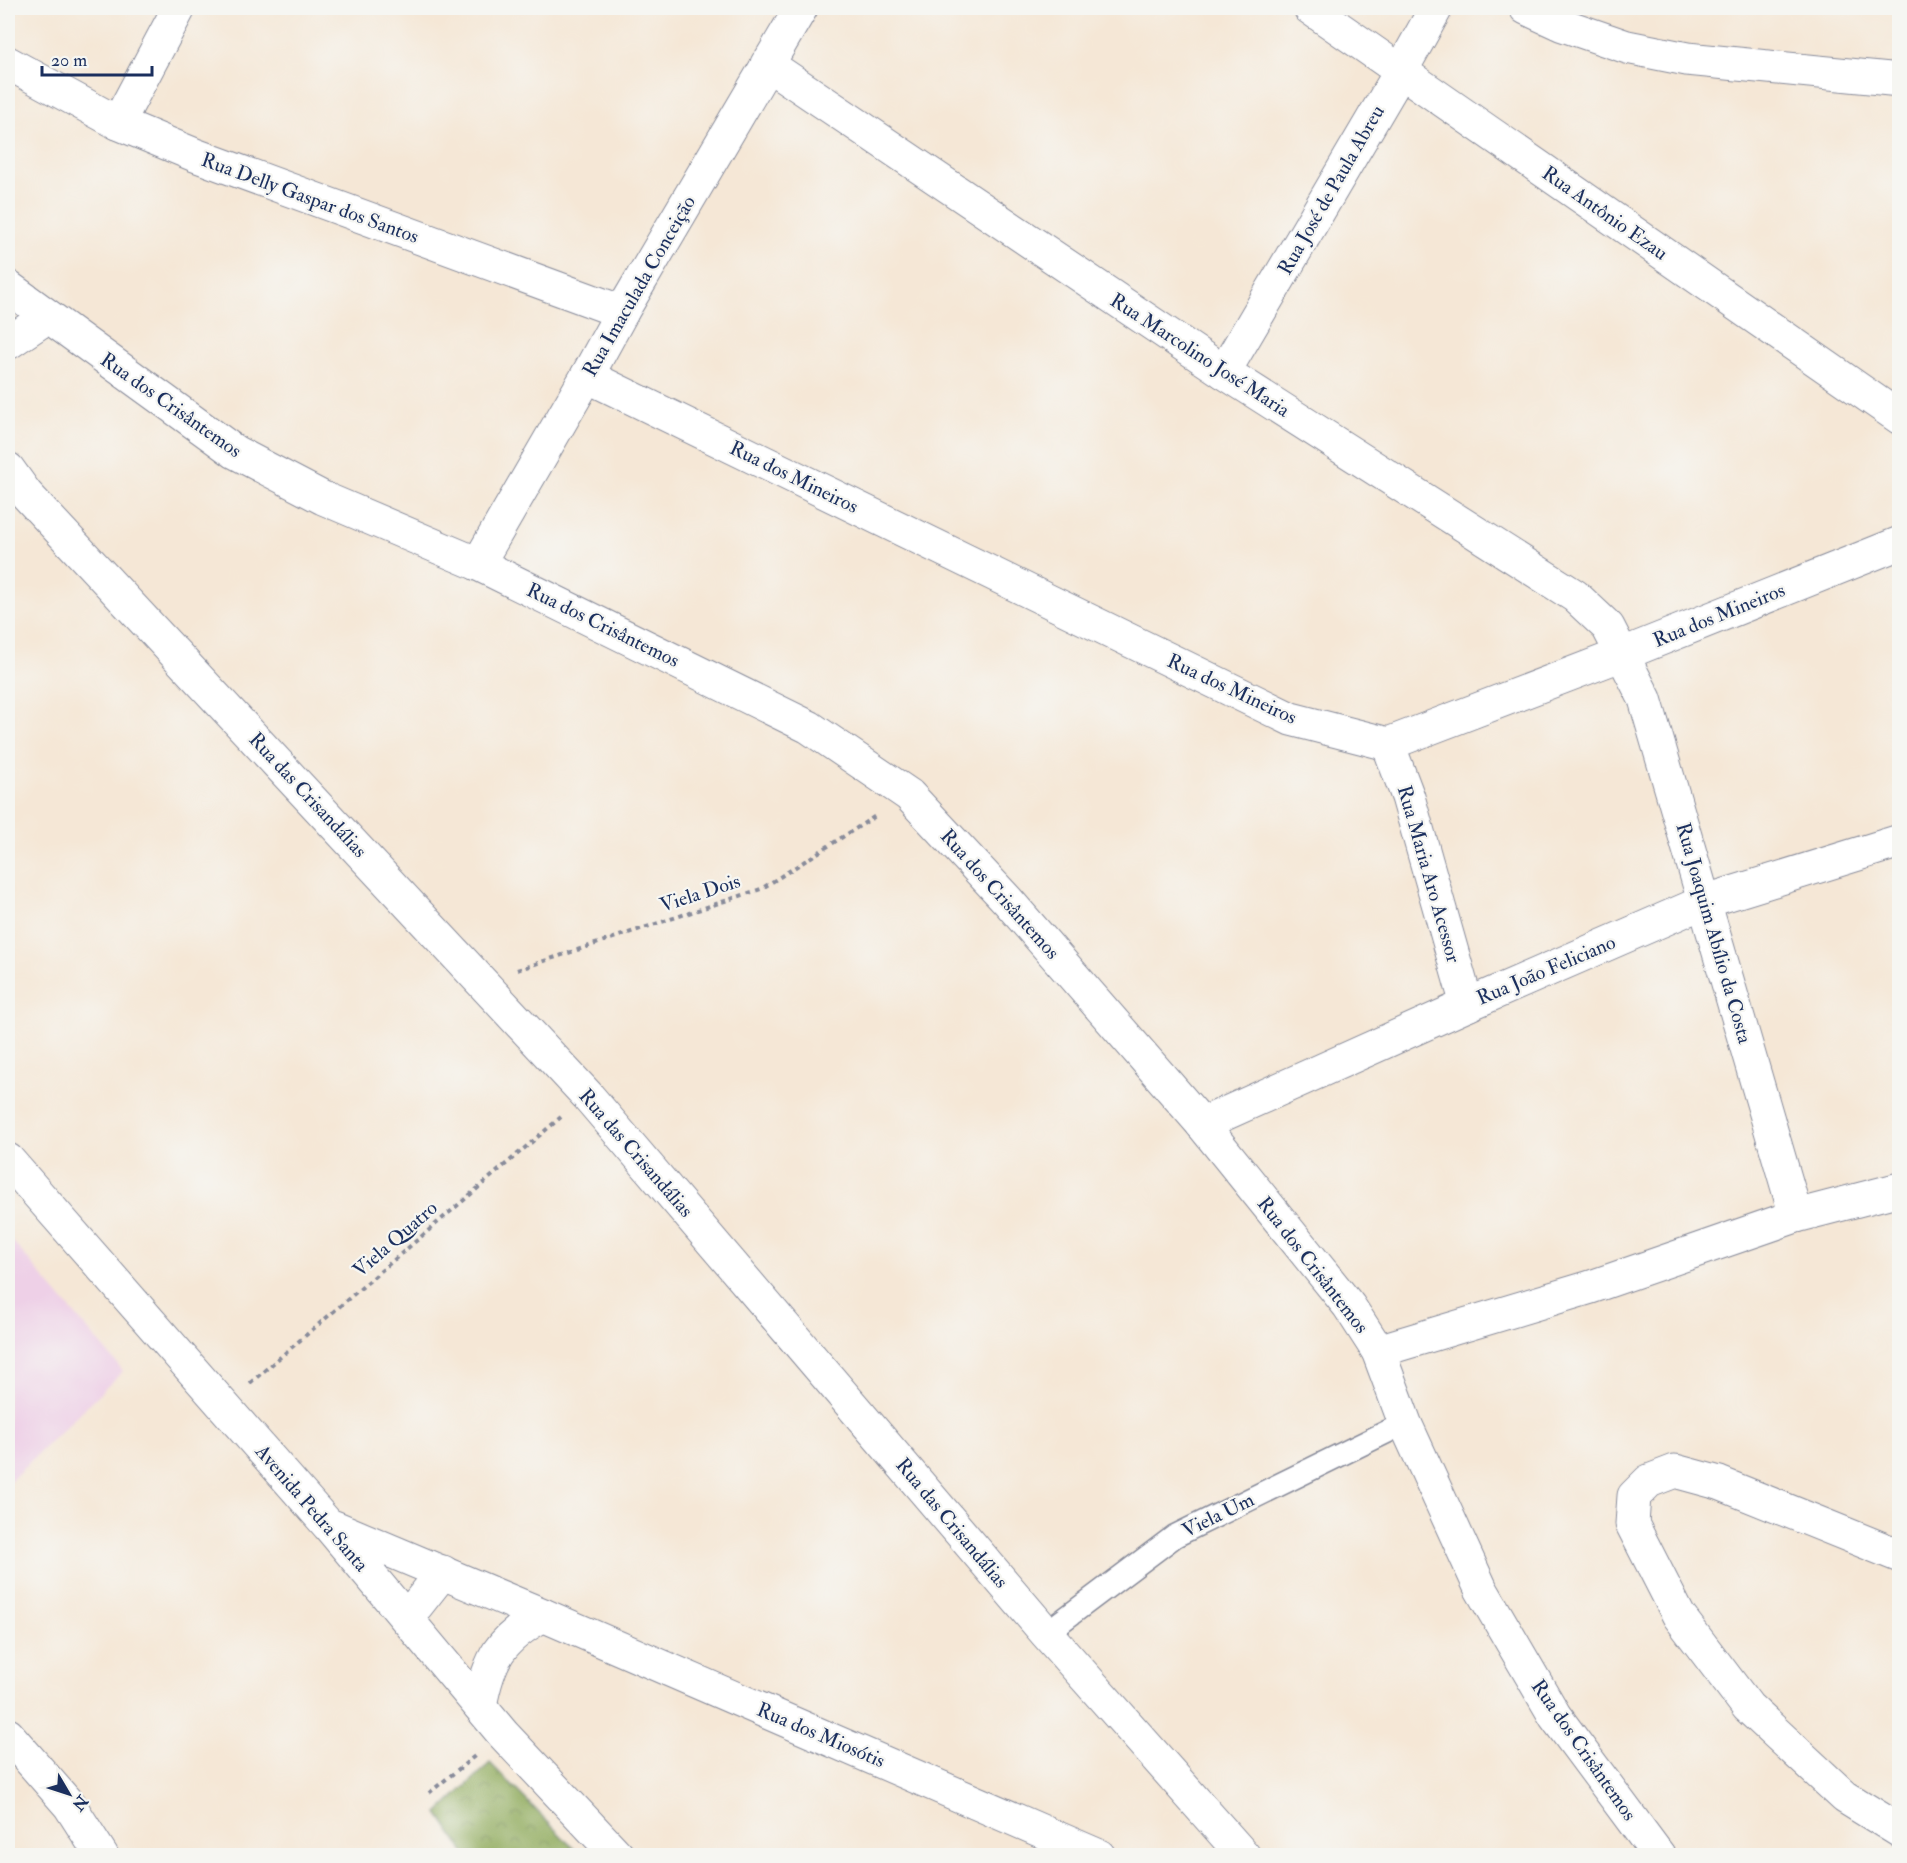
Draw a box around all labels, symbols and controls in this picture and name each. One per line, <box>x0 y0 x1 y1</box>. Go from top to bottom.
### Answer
scale bar <box>42 39 152 77</box>
text: 20 m <box>51 49 87 72</box>
street label: Rua José de Paula Abreu <box>1272 101 1390 279</box>
street label: Rua Delly Gaspar dos Santos <box>198 147 422 250</box>
street label: Rua Antônio Ezau <box>1537 160 1673 266</box>
street label: Rua Imaculada Conceição <box>577 191 701 381</box>
street label: Rua Marcolino José Maria <box>1106 288 1295 423</box>
street label: Rua dos Crisântemos <box>96 347 247 463</box>
street label: Rua dos Mineiros <box>726 435 863 519</box>
street label: Rua dos Crisântemos <box>523 577 684 673</box>
street label: Rua dos Mineiros <box>1649 577 1789 653</box>
street label: Rua dos Mineiros <box>1163 648 1301 730</box>
street label: Rua das Crisandálias <box>244 727 373 863</box>
street label: Rua Maria Aro Acessor <box>1392 782 1466 966</box>
street label: Rua Joaquim Abílio da Costa <box>1671 820 1758 1047</box>
street label: Rua dos Crisântemos <box>935 824 1065 964</box>
street label: Viela Dois <box>657 868 744 918</box>
street label: Rua João Feliciano <box>1473 929 1619 1011</box>
street label: Rua das Crisandálias <box>573 1084 699 1223</box>
street label: Rua dos Crisântemos <box>1252 1192 1374 1338</box>
street label: Viela Quatro <box>347 1195 443 1283</box>
street label: Avenida Pedra Santa <box>249 1439 375 1577</box>
street label: Rua das Crisandálias <box>890 1453 1014 1593</box>
street label: Viela Um <box>1178 1487 1259 1543</box>
street label: Rua dos Crisântemos <box>1526 1675 1642 1826</box>
street label: Rua dos Miosótis <box>753 1697 889 1773</box>
north arrow <box>39 1764 99 1824</box>
text: N <box>67 1790 93 1815</box>

